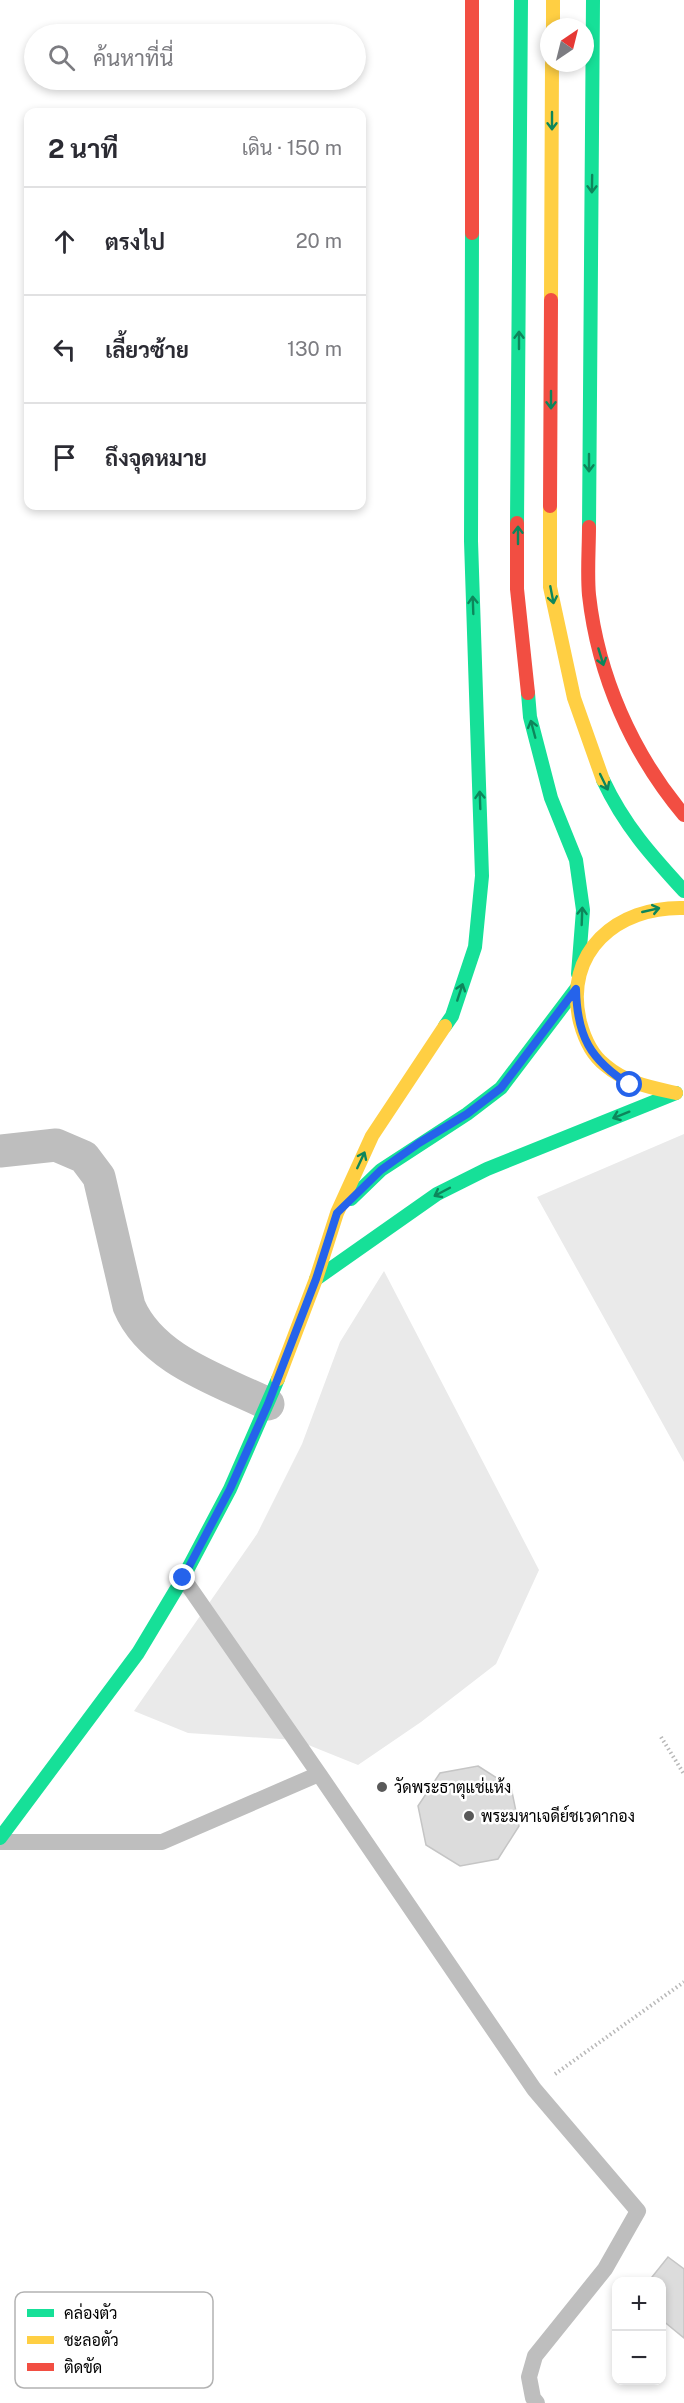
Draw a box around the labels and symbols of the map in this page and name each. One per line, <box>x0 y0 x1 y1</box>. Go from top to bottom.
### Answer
north arrow <box>540 18 594 72</box>
one-way arrow <box>546 111 558 131</box>
one-way arrow <box>586 174 598 194</box>
one-way arrow <box>513 330 525 350</box>
one-way arrow <box>545 390 557 410</box>
one-way arrow <box>583 453 595 473</box>
one-way arrow <box>512 525 524 545</box>
one-way arrow <box>547 585 558 605</box>
one-way arrow <box>467 596 479 616</box>
one-way arrow <box>596 647 607 666</box>
one-way arrow <box>527 720 538 739</box>
one-way arrow <box>599 773 611 791</box>
one-way arrow <box>474 791 485 811</box>
one-way arrow <box>641 903 660 915</box>
one-way arrow <box>577 907 588 927</box>
one-way arrow <box>455 984 466 1002</box>
route start <box>616 1071 642 1097</box>
one-way arrow <box>613 1110 631 1121</box>
one-way arrow <box>356 1151 368 1169</box>
one-way arrow <box>434 1187 452 1198</box>
route end <box>169 1564 195 1590</box>
place label: วัดพระธาตุแช่แห้ง <box>394 1777 511 1799</box>
marker: วัดพระธาตุแช่แห้ง <box>375 1780 389 1794</box>
place label: พระมหาเจดีย์ชเวดากอง <box>481 1804 635 1826</box>
marker: พระมหาเจดีย์ชเวดากอง <box>462 1809 476 1823</box>
legend <box>15 2292 213 2388</box>
text: คล่องตัว <box>64 2303 118 2323</box>
text: ชะลอตัว <box>64 2330 119 2350</box>
text: ติดขัด <box>64 2357 102 2377</box>

